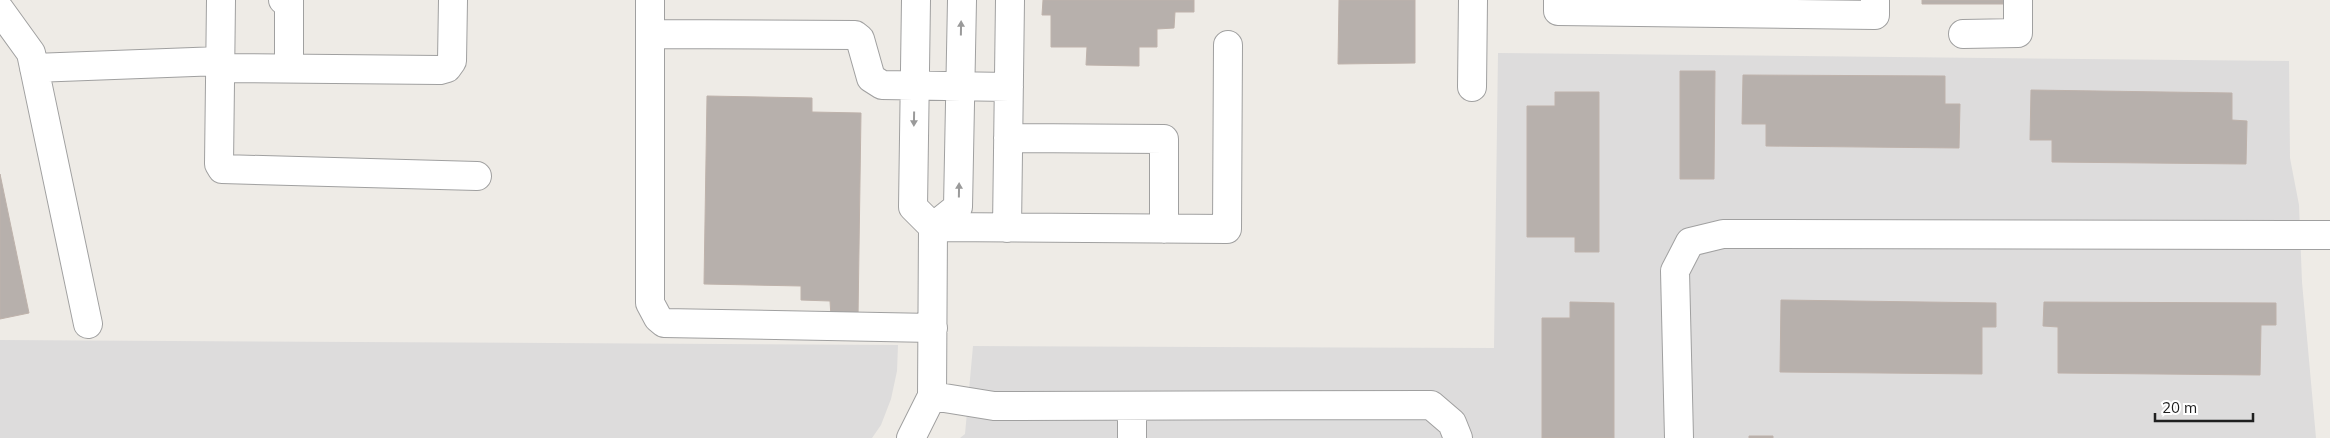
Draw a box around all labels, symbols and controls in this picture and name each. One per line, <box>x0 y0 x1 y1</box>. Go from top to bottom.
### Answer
one-way arrow <box>957 19 965 35</box>
one-way arrow <box>910 111 918 127</box>
one-way arrow <box>955 182 963 198</box>
scale bar <box>2155 390 2252 422</box>
text: 20 m <box>2162 398 2197 417</box>

